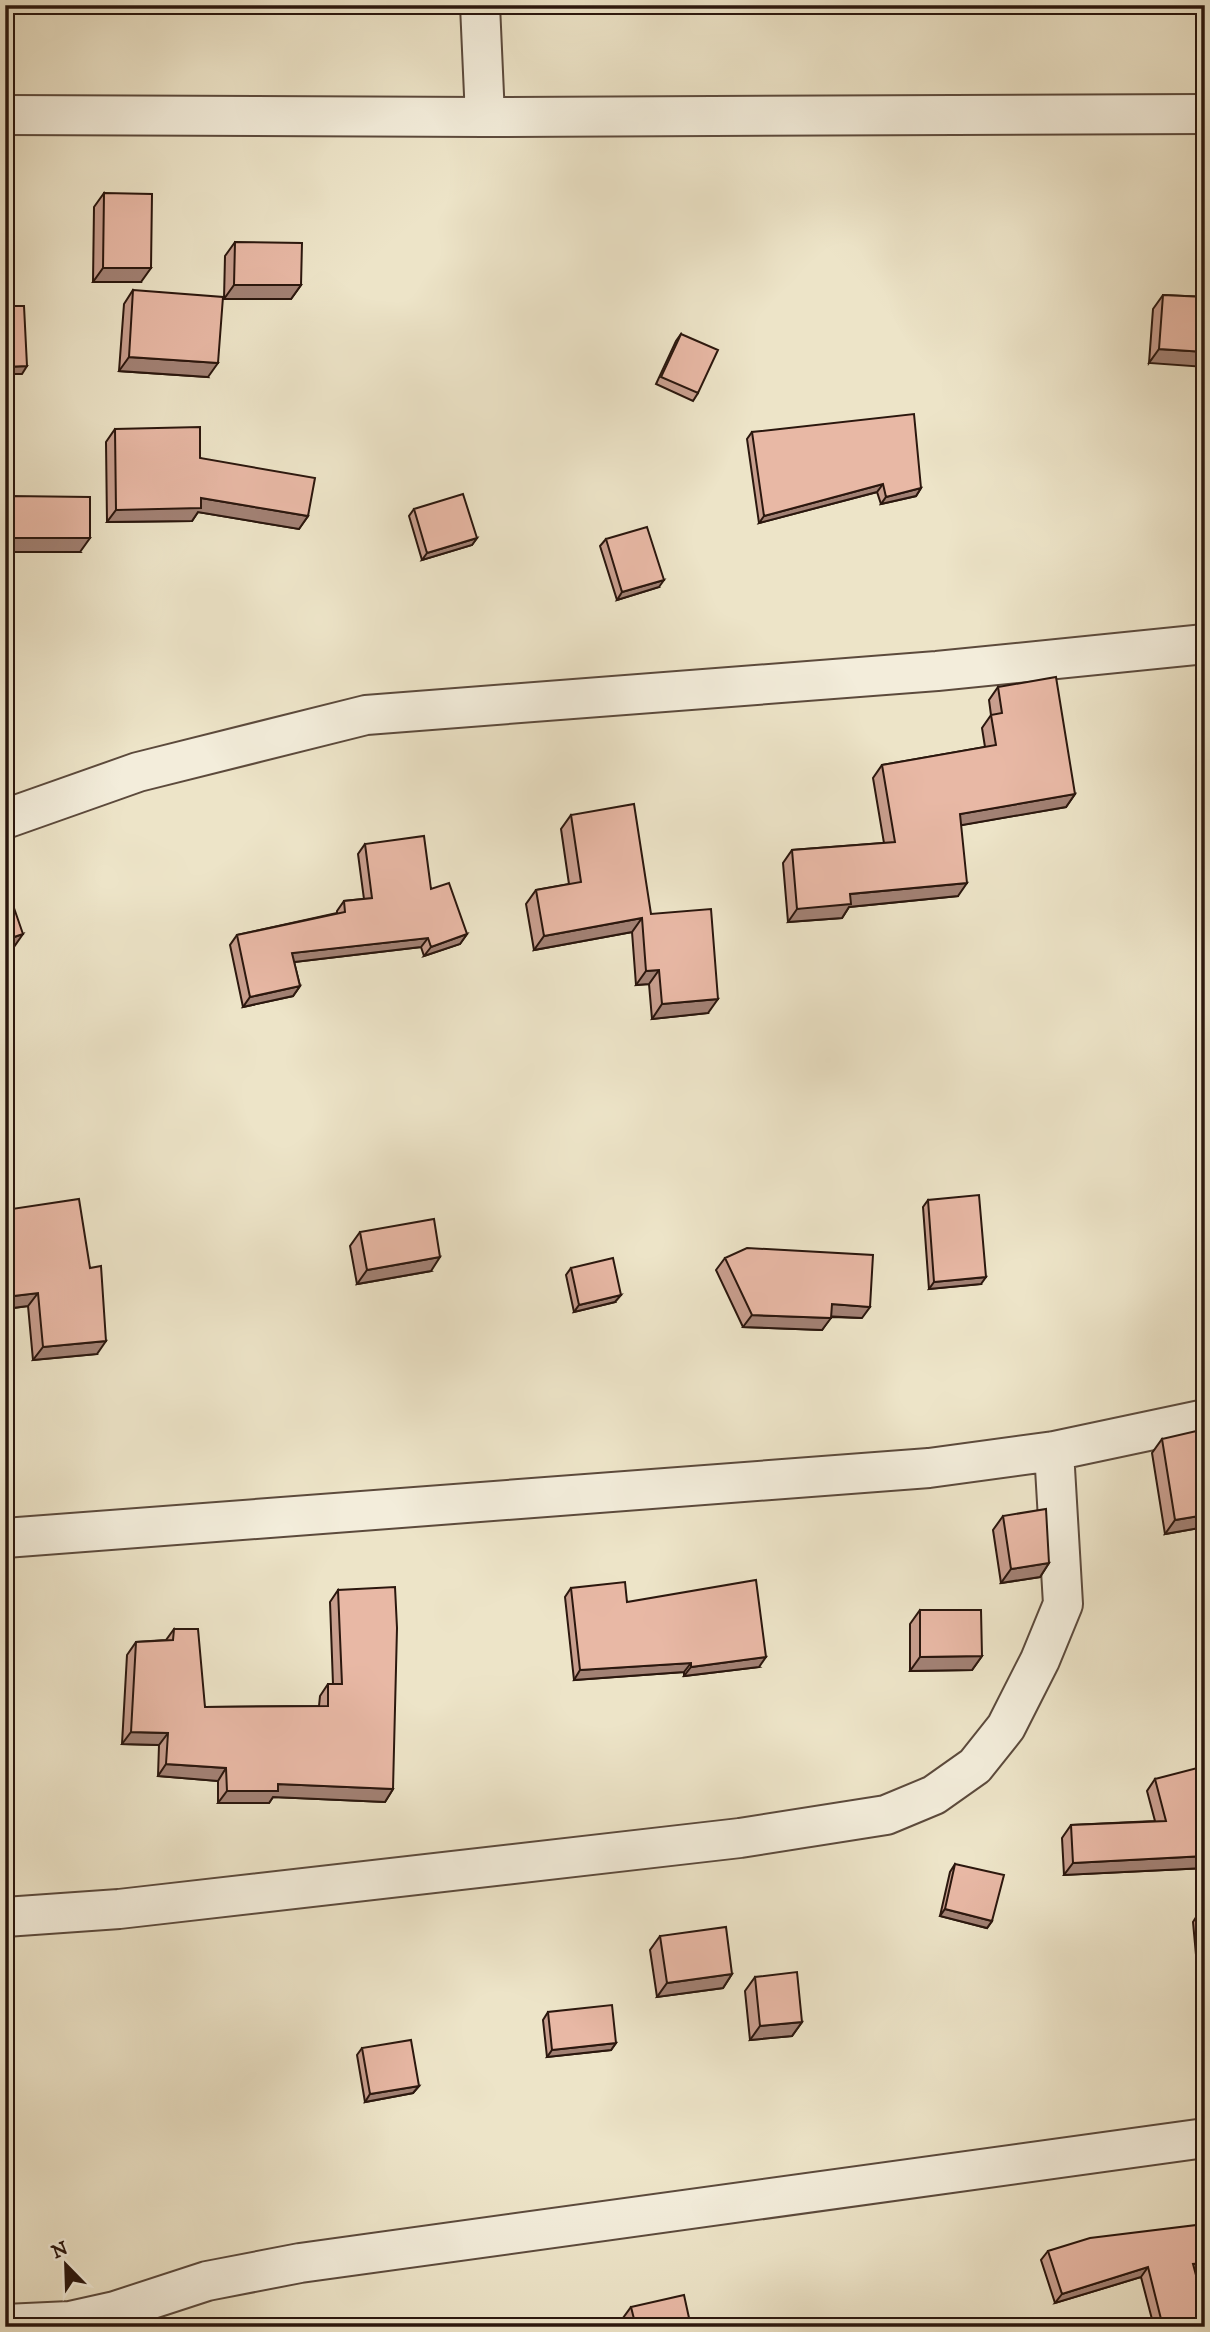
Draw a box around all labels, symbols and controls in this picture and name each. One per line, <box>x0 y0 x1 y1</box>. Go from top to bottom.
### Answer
north arrow <box>32 2230 102 2300</box>
text: N <box>48 2237 72 2264</box>

